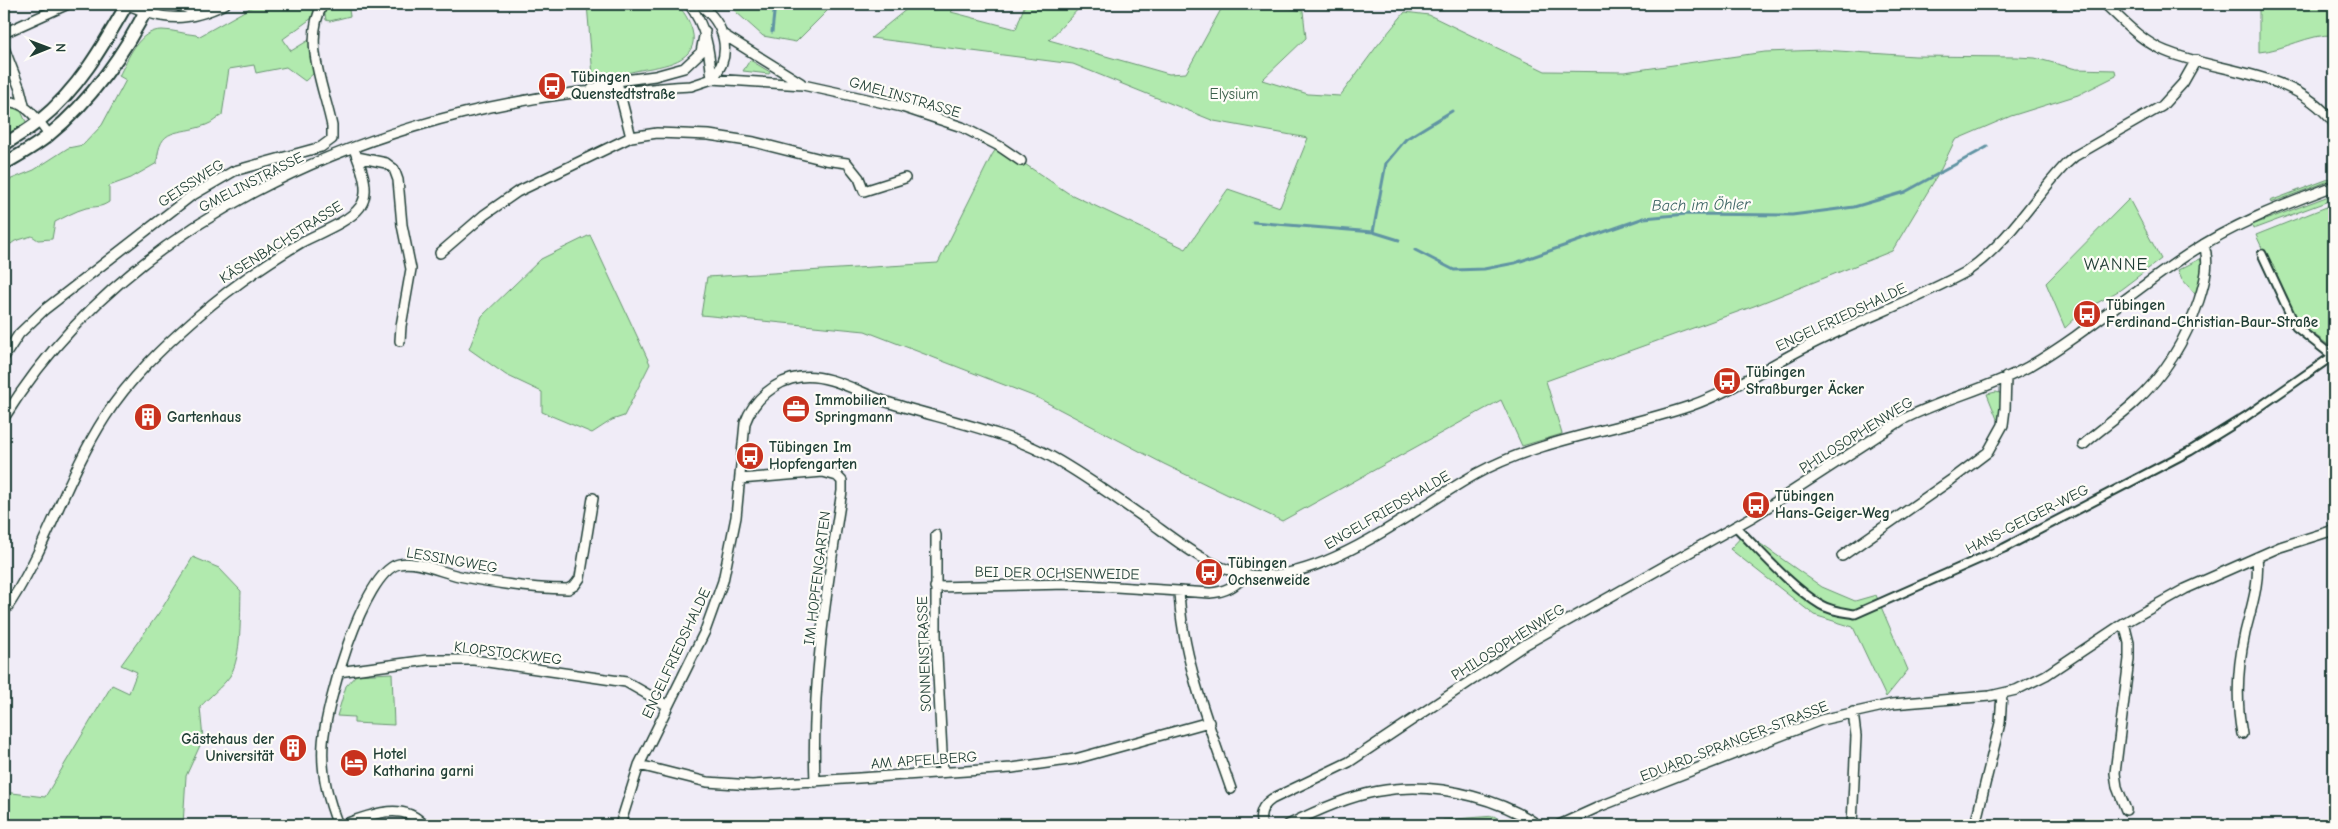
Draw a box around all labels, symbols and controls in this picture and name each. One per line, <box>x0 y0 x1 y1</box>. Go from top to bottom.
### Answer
north arrow <box>22 22 72 72</box>
text: N <box>52 43 69 52</box>
place label: Tübingen Quenstedtstraße <box>571 68 675 103</box>
bus stop icon: Tübingen Quenstedtstraße <box>537 71 567 101</box>
street label: GMELINSTRASSE <box>847 73 963 121</box>
park label: Elysium <box>1210 85 1258 103</box>
street label: GMELINSTRASSE <box>196 148 306 216</box>
street label: GEISSWEG <box>155 155 228 211</box>
water label: Bach im Öhler <box>1652 195 1751 215</box>
street label: KÄSENBACHSTRASSE <box>216 197 346 287</box>
district label: WANNE <box>2084 254 2148 275</box>
street label: ENGELFRIEDSHALDE <box>1773 279 1909 355</box>
place label: Tübingen Ferdinand-Christian-Baur-Straße <box>2106 296 2318 331</box>
bus stop icon: Tübingen Ferdinand-Christian-Baur-Straße <box>2072 299 2102 329</box>
place label: Tübingen Straßburger Äcker <box>1746 363 1864 398</box>
bus stop icon: Tübingen Straßburger Äcker <box>1712 366 1742 396</box>
place label: Immobilien Springmann <box>815 391 893 426</box>
street label: PHILOSOPHENWEG <box>1796 393 1916 477</box>
office icon: Immobilien Springmann <box>781 394 811 424</box>
building icon: Gartenhaus <box>133 402 163 432</box>
place label: Gartenhaus <box>167 408 241 426</box>
place label: Tübingen Im Hopfengarten <box>769 438 857 473</box>
bus stop icon: Tübingen Im Hopfengarten <box>735 441 765 471</box>
street label: ENGELFRIEDSHALDE <box>1321 467 1453 553</box>
street label: HANS-GEIGER-WEG <box>1962 480 2092 558</box>
place label: Tübingen Hans-Geiger-Weg <box>1775 487 1890 522</box>
bus stop icon: Tübingen Hans-Geiger-Weg <box>1741 490 1771 520</box>
street label: IM HOPFENGARTEN <box>800 510 834 646</box>
street label: LESSINGWEG <box>405 543 499 577</box>
place label: Tübingen Ochsenweide <box>1228 554 1310 589</box>
bus stop icon: Tübingen Ochsenweide <box>1194 557 1224 587</box>
street label: BEI DER OCHSENWEIDE <box>974 563 1140 583</box>
street label: ENGELFRIEDSHALDE <box>638 585 714 721</box>
street label: SONNENSTRASSE <box>913 596 935 712</box>
street label: PHILOSOPHENWEG <box>1448 600 1568 684</box>
street label: KLOPSTOCKWEG <box>453 637 563 669</box>
street label: EDUARD-SPRANGER-STRASSE <box>1637 697 1831 785</box>
place label: Gästehaus der Universität <box>181 730 275 765</box>
building icon: Gästehaus der Universität <box>278 733 308 763</box>
place label: Hotel Katharina garni <box>373 745 474 780</box>
street label: AM APFELBERG <box>870 747 978 773</box>
hotel icon: Hotel Katharina garni <box>339 748 369 778</box>

